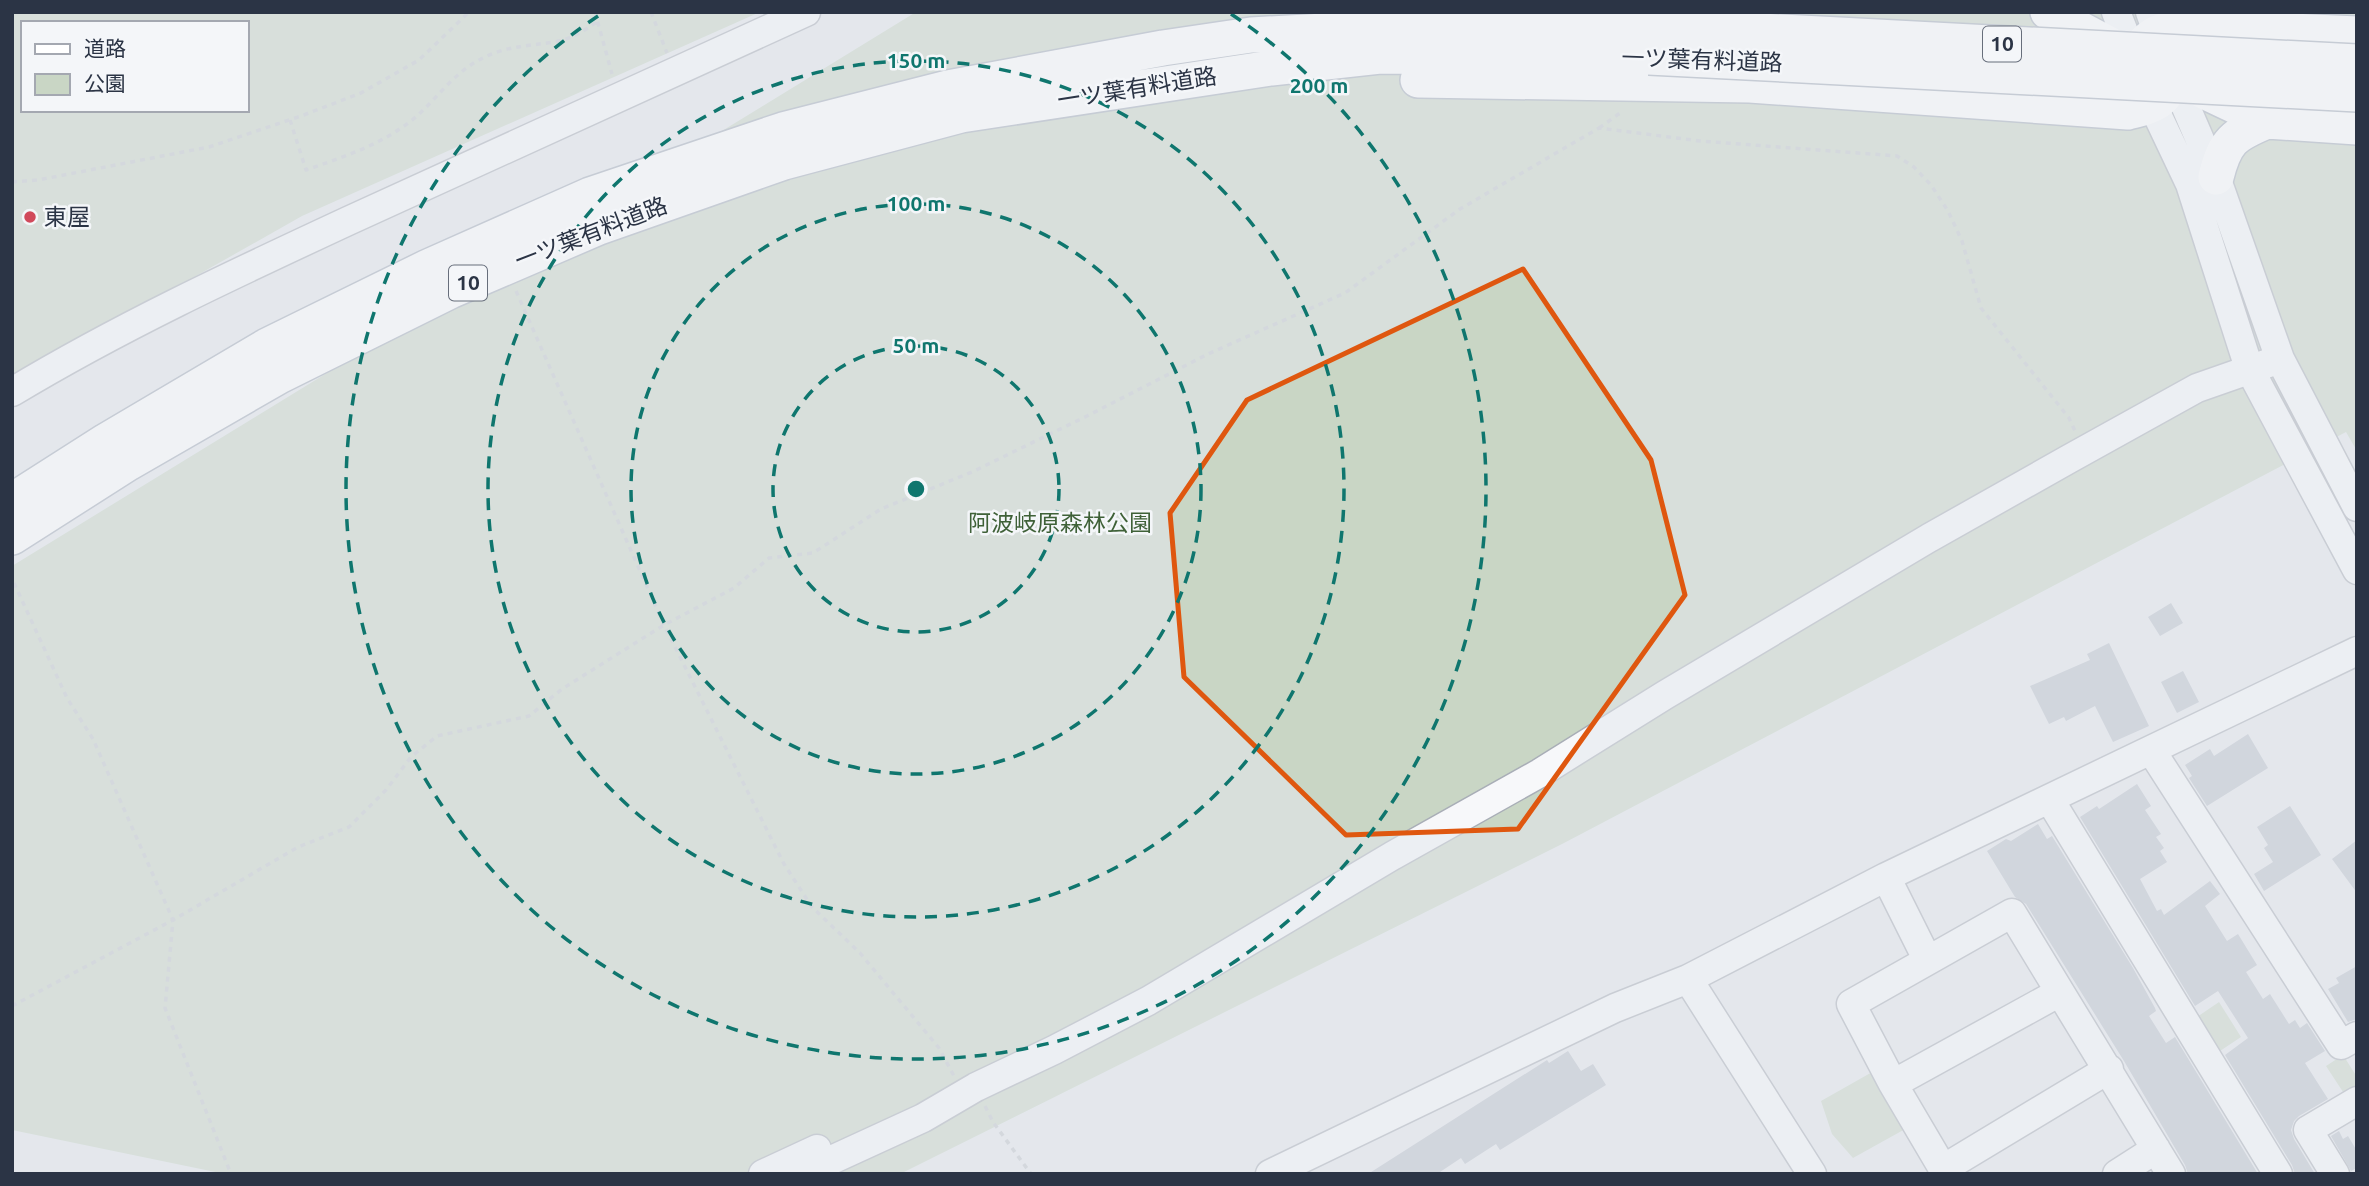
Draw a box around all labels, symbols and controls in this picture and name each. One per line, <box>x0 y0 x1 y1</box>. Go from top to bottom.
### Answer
legend <box>21 21 248 112</box>
road number: 10 <box>1983 26 2021 61</box>
text: 道路 <box>84 36 126 60</box>
street label: 一ツ葉有料道路 <box>1621 44 1783 75</box>
text: 150 m <box>887 48 945 72</box>
street label: 一ツ葉有料道路 <box>1055 63 1218 112</box>
text: 公園 <box>84 71 126 95</box>
text: 200 m <box>1290 73 1348 97</box>
text: 100 m <box>887 191 945 215</box>
street label: 一ツ葉有料道路 <box>511 192 670 273</box>
place label: 東屋 <box>44 204 90 229</box>
marker: 東屋 <box>22 209 38 225</box>
road number: 10 <box>449 266 487 300</box>
text: 50 m <box>893 333 939 357</box>
centre of rings <box>904 477 928 501</box>
park label: 阿波岐原森林公園 <box>968 510 1152 535</box>

